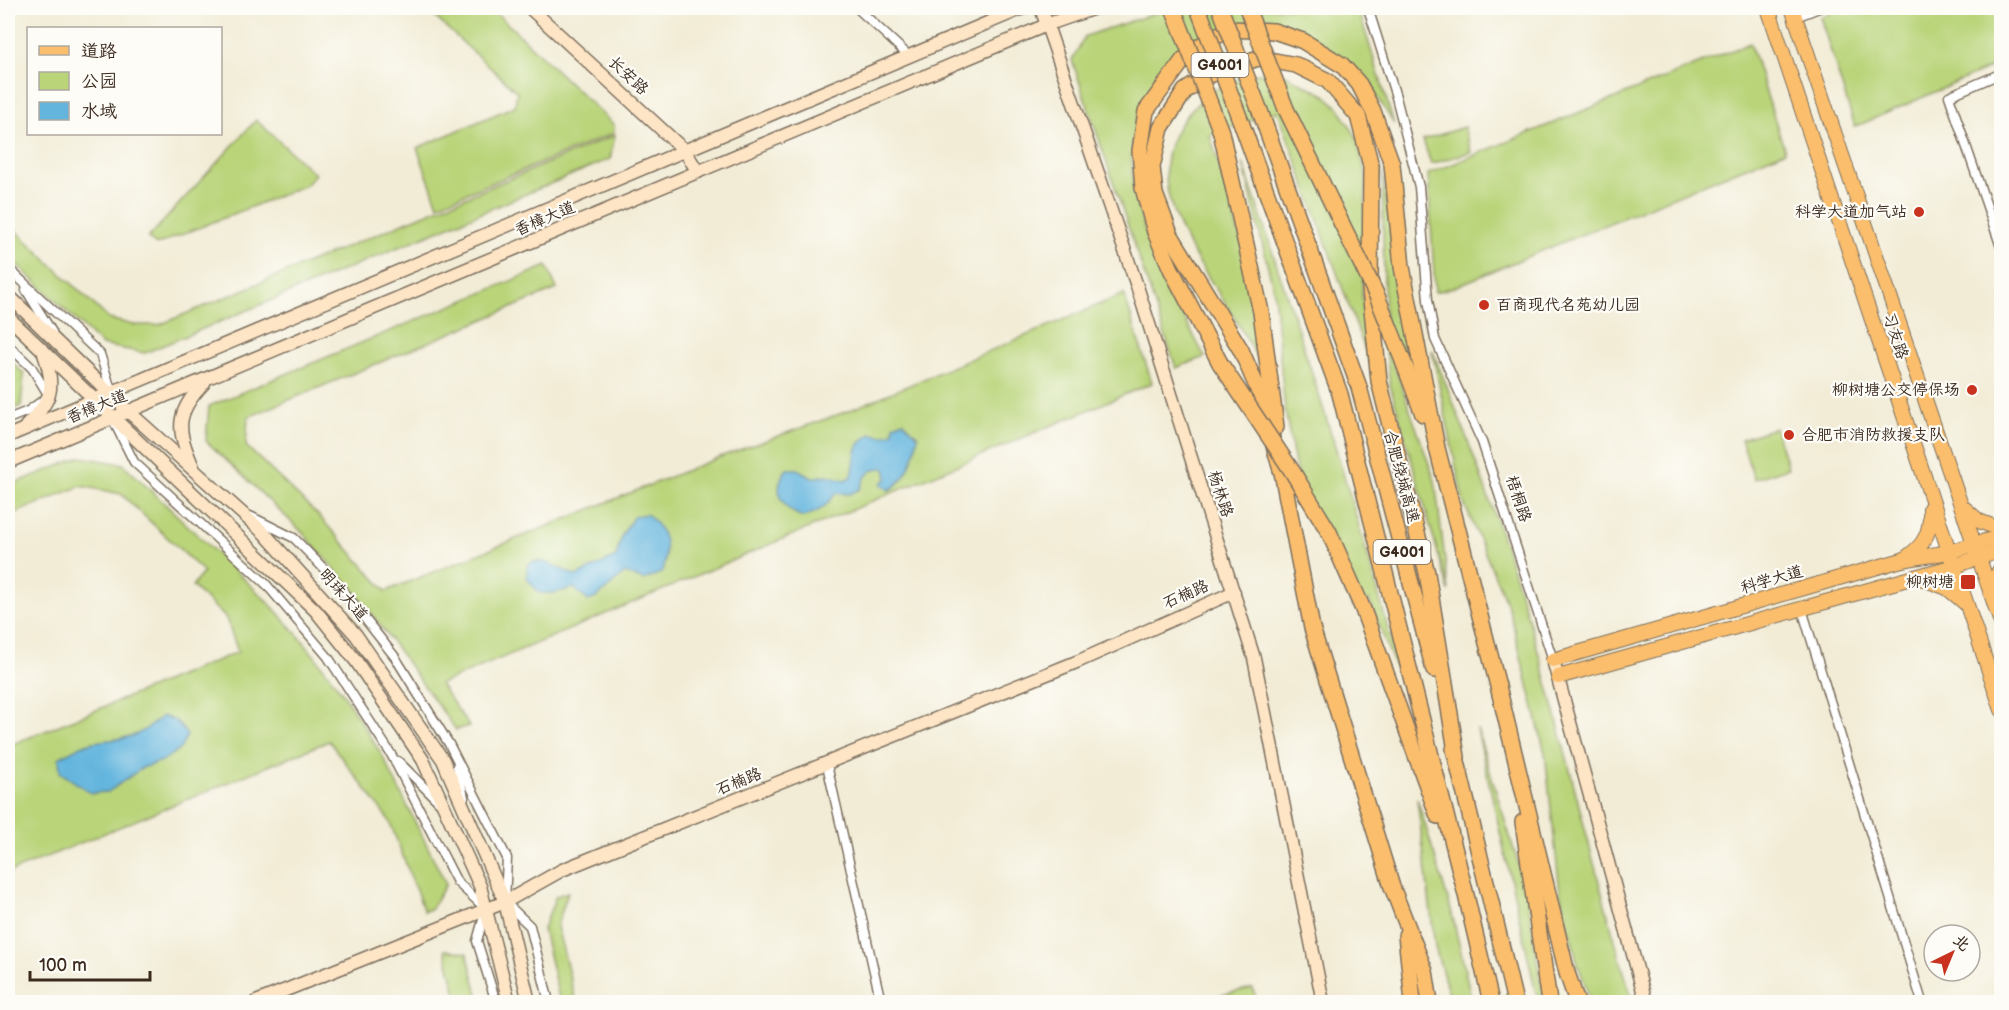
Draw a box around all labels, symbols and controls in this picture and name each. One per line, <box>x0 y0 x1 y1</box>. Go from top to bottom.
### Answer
legend <box>27 27 222 135</box>
text: 道路 <box>81 41 117 62</box>
street label: 长安路 <box>604 53 652 99</box>
road number: G4001 <box>1192 53 1248 77</box>
text: 公园 <box>81 71 117 92</box>
text: 水域 <box>81 101 117 122</box>
street label: 香樟大道 <box>512 198 578 240</box>
place label: 科学大道加气站 <box>1795 203 1907 222</box>
marker: 科学大道加气站 <box>1912 205 1926 219</box>
place label: 百商现代名苑幼儿园 <box>1496 296 1640 315</box>
marker: 百商现代名苑幼儿园 <box>1477 298 1491 312</box>
street label: 习友路 <box>1879 310 1911 362</box>
place label: 柳树塘公交停保场 <box>1832 381 1960 400</box>
marker: 柳树塘公交停保场 <box>1965 383 1979 397</box>
street label: 香樟大道 <box>64 386 130 428</box>
place label: 合肥市消防救援支队 <box>1801 426 1945 445</box>
street label: 合肥绕城高速 <box>1379 428 1423 526</box>
marker: 合肥市消防救援支队 <box>1782 428 1796 442</box>
street label: 杨林路 <box>1204 468 1236 520</box>
street label: 梧桐路 <box>1502 473 1534 525</box>
road number: G4001 <box>1374 540 1430 564</box>
street label: 科学大道 <box>1739 562 1805 598</box>
street label: 明珠大道 <box>315 565 371 625</box>
place label: 柳树塘 <box>1906 573 1954 592</box>
marker: 柳树塘 <box>1959 573 1977 591</box>
street label: 石楠路 <box>1160 577 1212 613</box>
street label: 石楠路 <box>713 764 765 800</box>
north arrow <box>1922 923 1982 983</box>
text: 北 <box>1949 931 1974 956</box>
scale bar <box>30 944 150 982</box>
text: 100 m <box>39 955 87 976</box>

